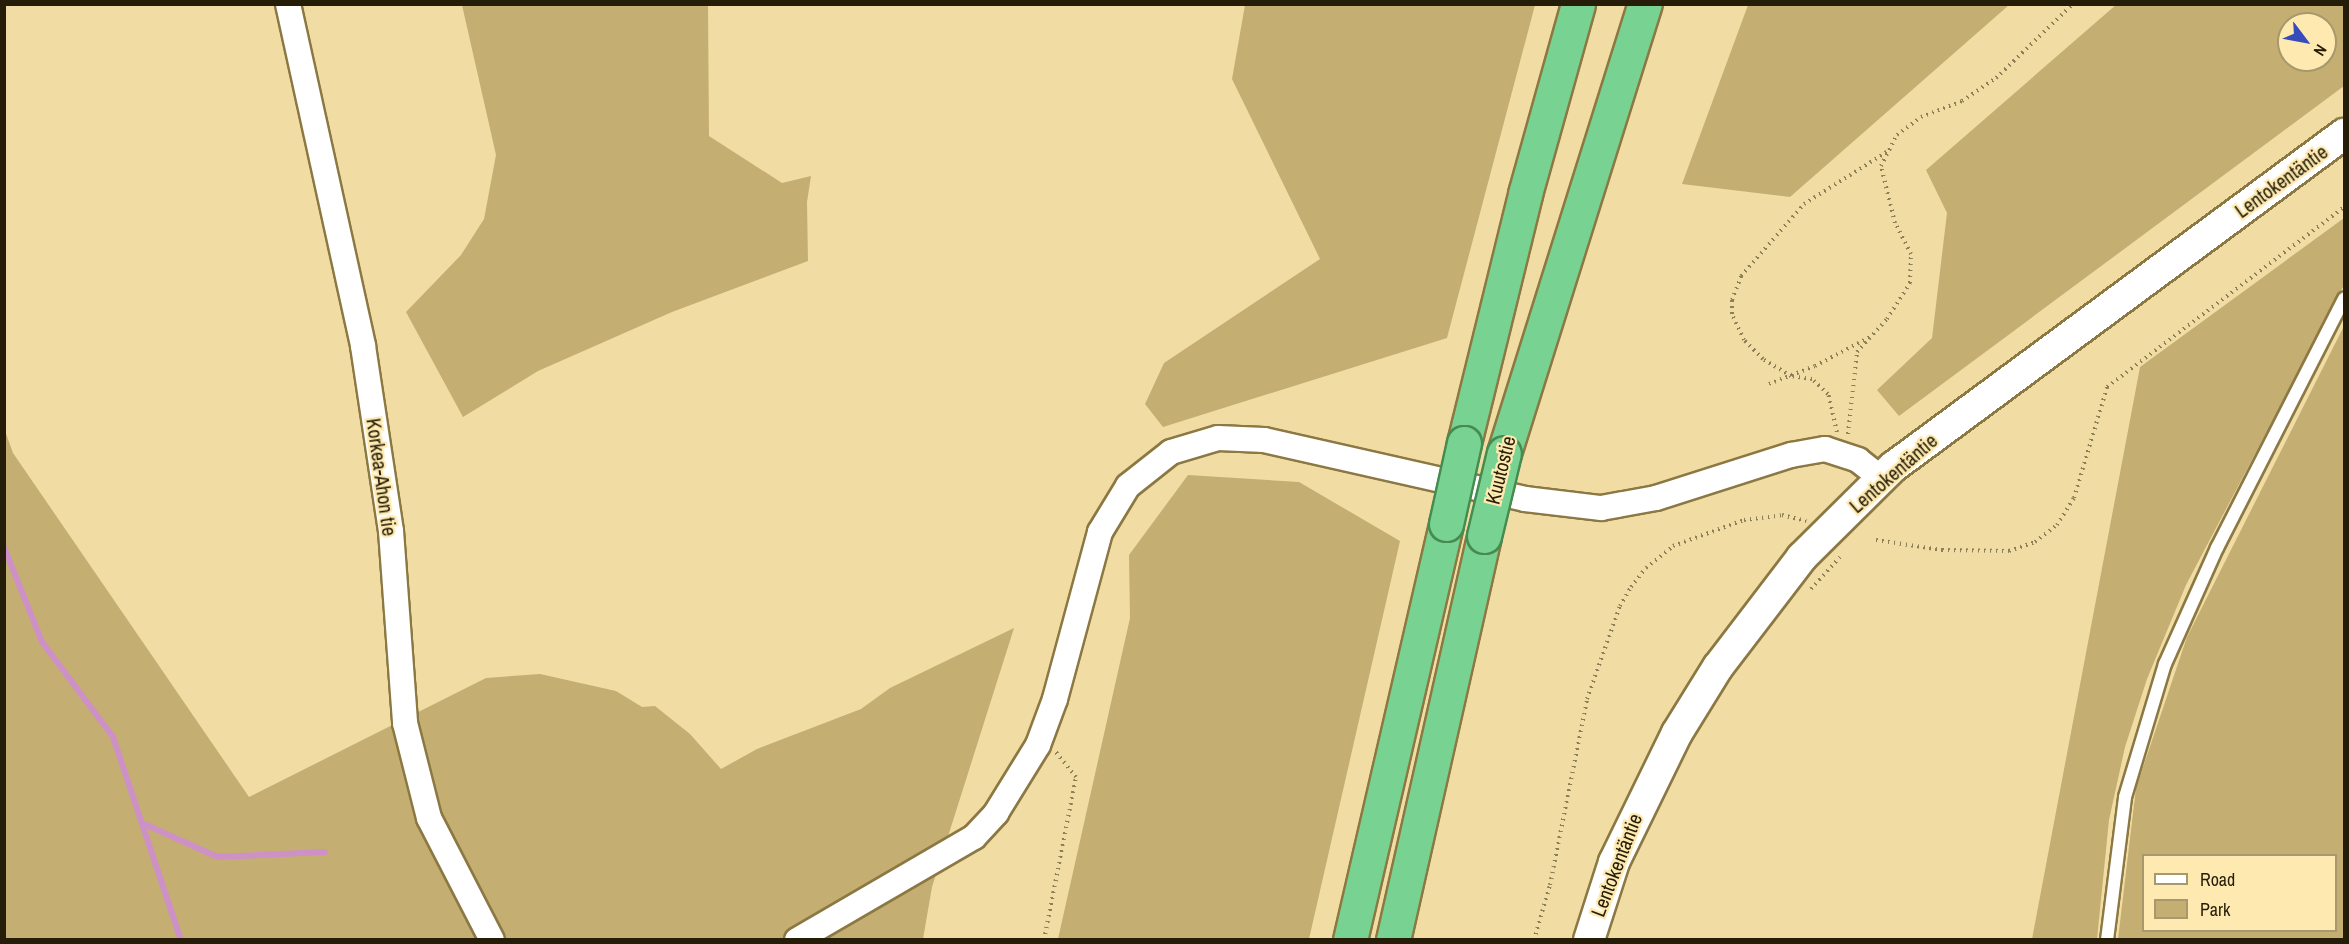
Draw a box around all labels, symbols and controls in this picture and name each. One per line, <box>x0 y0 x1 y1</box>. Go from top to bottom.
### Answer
north arrow <box>2277 12 2337 72</box>
text: N <box>2309 41 2332 60</box>
street label: Lentokentäntie <box>2230 139 2332 223</box>
street label: Korkea-Ahon tie <box>362 417 402 537</box>
street label: Lentokentäntie <box>1844 428 1942 518</box>
street label: Kuutostie <box>1480 433 1520 507</box>
street label: Lentokentäntie <box>1585 810 1647 920</box>
legend <box>2142 854 2337 932</box>
text: Road <box>2200 867 2235 892</box>
text: Park <box>2200 897 2230 922</box>

